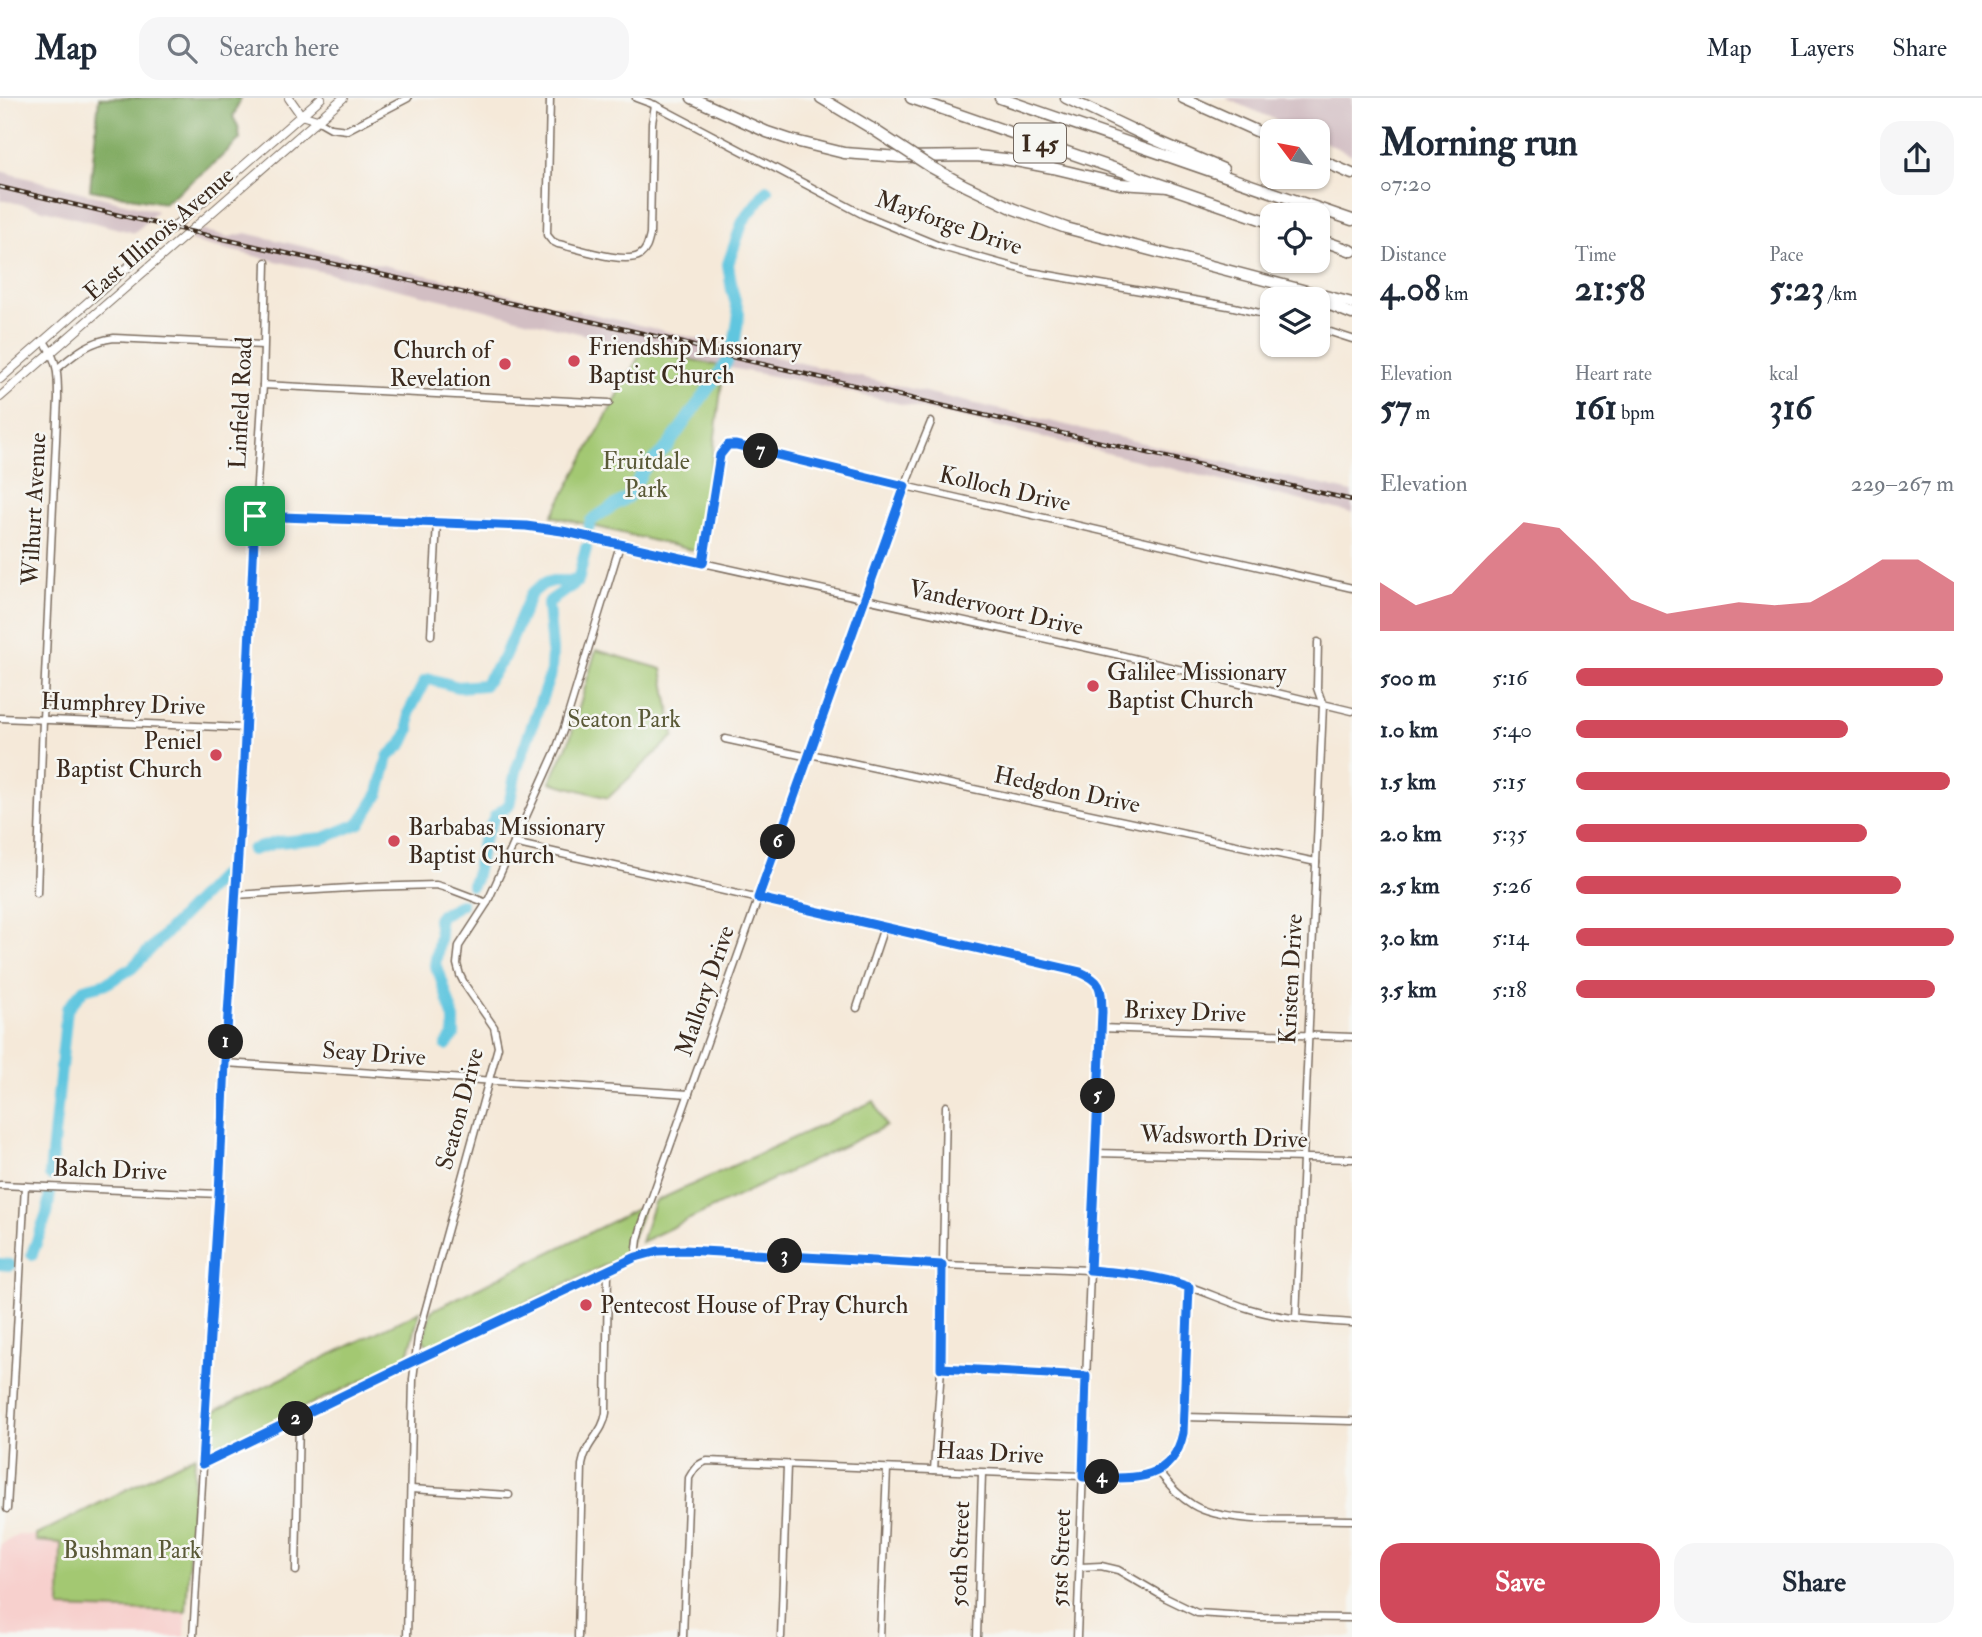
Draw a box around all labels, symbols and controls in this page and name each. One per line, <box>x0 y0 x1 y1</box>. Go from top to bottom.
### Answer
search box <box>139 17 629 80</box>
text: Map <box>35 28 97 69</box>
icon: search <box>163 29 201 67</box>
text: Search here <box>219 32 339 64</box>
text: Map <box>1707 33 1752 64</box>
text: Layers <box>1790 33 1854 64</box>
text: Share <box>1892 33 1947 64</box>
north arrow <box>1260 119 1330 189</box>
map controls <box>1260 119 1330 357</box>
text: Morning run <box>1380 119 1578 167</box>
button: share <box>1880 121 1954 195</box>
road number: I 45 <box>1014 124 1066 162</box>
street label: East Illinois Avenue <box>77 160 241 308</box>
text: 07:20 <box>1380 169 1432 198</box>
street label: Mayforge Drive <box>872 183 1026 263</box>
button: locate <box>1260 203 1330 273</box>
text: Distance <box>1380 243 1446 267</box>
text: Time <box>1575 243 1616 267</box>
text: Pace <box>1769 243 1803 267</box>
text: 4.08 <box>1380 267 1441 311</box>
text: 21:58 <box>1575 267 1645 311</box>
text: 5:23 <box>1769 267 1825 311</box>
text: km <box>1441 282 1469 306</box>
text: /km <box>1825 282 1857 306</box>
button: layers <box>1260 287 1330 357</box>
place label: Friendship Missionary Baptist Church <box>588 332 802 391</box>
place label: Church of Revelation <box>390 335 494 394</box>
street label: Linfield Road <box>222 336 260 470</box>
marker: Friendship Missionary Baptist Church <box>566 353 582 369</box>
marker: Church of Revelation <box>497 356 513 372</box>
text: Elevation <box>1380 362 1452 386</box>
text: Heart rate <box>1575 362 1652 386</box>
text: kcal <box>1769 362 1798 386</box>
text: 57 <box>1380 386 1411 430</box>
text: 161 <box>1575 386 1617 430</box>
text: 316 <box>1769 386 1813 430</box>
text: m <box>1411 401 1430 425</box>
text: bpm <box>1617 401 1655 425</box>
street label: Wilhurt Avenue <box>14 432 53 587</box>
pin: 7 <box>744 434 778 468</box>
text: 7 <box>756 438 765 462</box>
park label: Fruitdale Park <box>602 446 690 505</box>
street label: Kolloch Drive <box>936 459 1074 519</box>
text: Elevation <box>1380 469 1468 498</box>
text: 229–267 m <box>1851 469 1954 498</box>
pin <box>225 486 285 546</box>
icon: arrive <box>236 497 274 535</box>
street label: Vandervoort Drive <box>906 573 1086 643</box>
place label: Galilee Missionary Baptist Church <box>1107 657 1287 716</box>
text: 500 m <box>1380 663 1436 692</box>
text: 5:16 <box>1492 663 1528 692</box>
marker: Galilee Missionary Baptist Church <box>1085 678 1101 694</box>
street label: Humphrey Drive <box>40 686 206 722</box>
park label: Seaton Park <box>567 704 681 735</box>
text: 1.0 km <box>1380 715 1438 744</box>
text: 5:40 <box>1492 715 1532 744</box>
place label: Peniel Baptist Church <box>56 726 202 785</box>
marker: Peniel Baptist Church <box>208 747 224 763</box>
street label: Hedgdon Drive <box>991 759 1143 821</box>
text: 1.5 km <box>1380 767 1436 796</box>
text: 5:15 <box>1492 767 1526 796</box>
place label: Barbabas Missionary Baptist Church <box>408 812 605 871</box>
text: 2.0 km <box>1380 819 1442 848</box>
text: 5:35 <box>1492 819 1527 848</box>
pin: 6 <box>760 824 796 860</box>
text: 6 <box>773 829 782 853</box>
marker: Barbabas Missionary Baptist Church <box>386 833 402 849</box>
text: 2.5 km <box>1380 871 1440 900</box>
text: 5:26 <box>1492 871 1531 900</box>
street label: Kristen Drive <box>1272 913 1310 1045</box>
street label: Mallory Drive <box>668 922 742 1060</box>
text: 3.0 km <box>1380 923 1439 952</box>
text: 5:14 <box>1492 923 1528 952</box>
text: 3.5 km <box>1380 975 1437 1004</box>
text: 5:18 <box>1492 975 1527 1004</box>
street label: Brixey Drive <box>1123 994 1247 1030</box>
pin: 1 <box>208 1024 244 1060</box>
text: 1 <box>222 1029 229 1053</box>
street label: Seay Drive <box>321 1035 427 1073</box>
street label: Seaton Drive <box>429 1045 491 1173</box>
pin: 5 <box>1080 1079 1116 1114</box>
text: 5 <box>1093 1083 1102 1107</box>
street label: Wadsworth Drive <box>1139 1119 1308 1155</box>
street label: Balch Drive <box>53 1153 167 1187</box>
pin: 3 <box>768 1238 802 1274</box>
text: 3 <box>781 1243 788 1267</box>
place label: Pentecost House of Pray Church <box>600 1290 909 1321</box>
marker: Pentecost House of Pray Church <box>578 1297 594 1313</box>
pin: 2 <box>278 1402 314 1436</box>
text: 2 <box>291 1406 300 1430</box>
street label: Haas Drive <box>935 1435 1045 1471</box>
pin: 4 <box>1084 1460 1120 1494</box>
text: 4 <box>1096 1464 1107 1488</box>
street label: 50th Street <box>943 1500 977 1607</box>
street label: 51st Street <box>1044 1508 1078 1608</box>
park label: Bushman Park <box>63 1535 202 1566</box>
button: Save <box>1380 1543 1660 1623</box>
button: Share <box>1674 1543 1954 1623</box>

